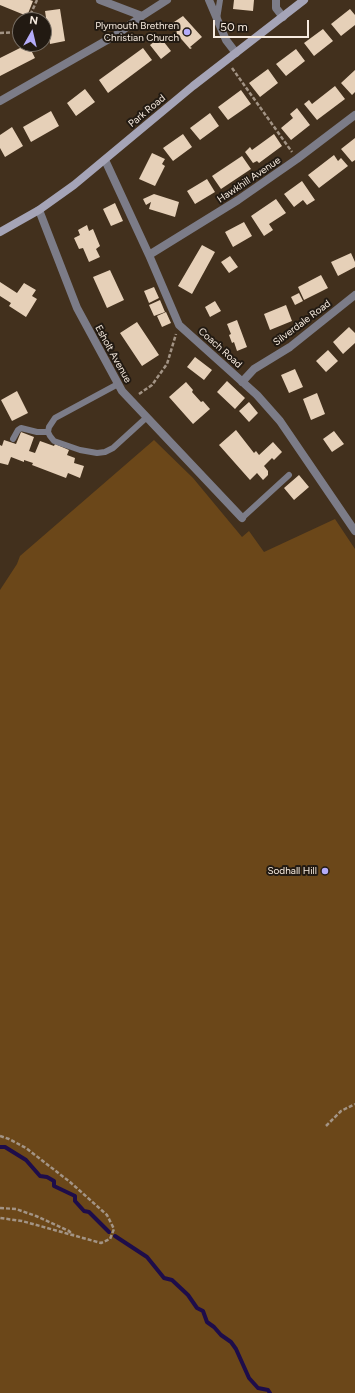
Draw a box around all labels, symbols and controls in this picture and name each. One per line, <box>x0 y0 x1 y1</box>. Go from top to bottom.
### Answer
north arrow <box>12 12 52 52</box>
scale bar <box>215 12 311 38</box>
text: N <box>28 14 39 28</box>
place label: Plymouth Brethren Christian Church <box>95 20 179 44</box>
text: 50 m <box>220 20 248 34</box>
marker: Plymouth Brethren Christian Church <box>182 27 192 37</box>
street label: Park Road <box>126 92 168 130</box>
street label: Hawkhill Avenue <box>215 154 283 206</box>
street label: Silverdale Road <box>271 298 333 348</box>
street label: Esholt Avenue <box>92 323 134 385</box>
street label: Coach Road <box>196 325 244 371</box>
place label: Sodhall Hill <box>267 865 317 877</box>
marker: Sodhall Hill <box>320 866 330 876</box>

